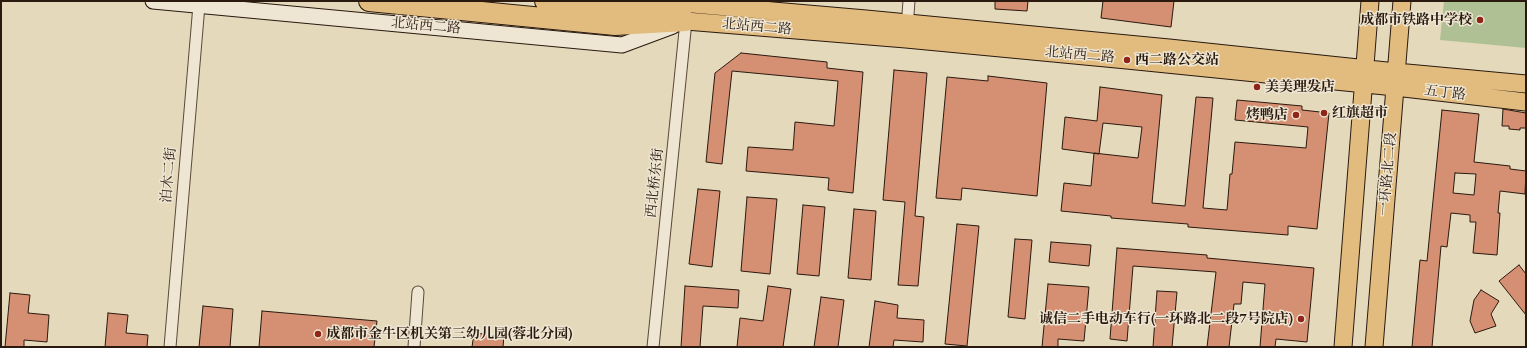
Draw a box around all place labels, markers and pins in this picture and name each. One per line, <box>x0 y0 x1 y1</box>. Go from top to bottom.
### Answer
place label: 成都市铁路中学校 <box>1360 12 1472 28</box>
marker: 成都市铁路中学校 <box>1475 15 1485 25</box>
place label: 西二路公交站 <box>1135 52 1219 68</box>
marker: 西二路公交站 <box>1122 55 1132 65</box>
place label: 美美理发店 <box>1265 79 1335 95</box>
marker: 美美理发店 <box>1252 82 1262 92</box>
place label: 红旗超市 <box>1332 105 1388 121</box>
place label: 烤鸭店 <box>1246 107 1288 123</box>
marker: 红旗超市 <box>1319 108 1329 118</box>
marker: 烤鸭店 <box>1291 110 1301 120</box>
place label: 诚信二手电动车行(一环路北二段7号院店) <box>1039 311 1293 327</box>
marker: 诚信二手电动车行(一环路北二段7号院店) <box>1296 314 1306 324</box>
place label: 成都市金牛区机关第三幼儿园(蓉北分园) <box>326 326 573 342</box>
marker: 成都市金牛区机关第三幼儿园(蓉北分园) <box>313 329 323 339</box>

